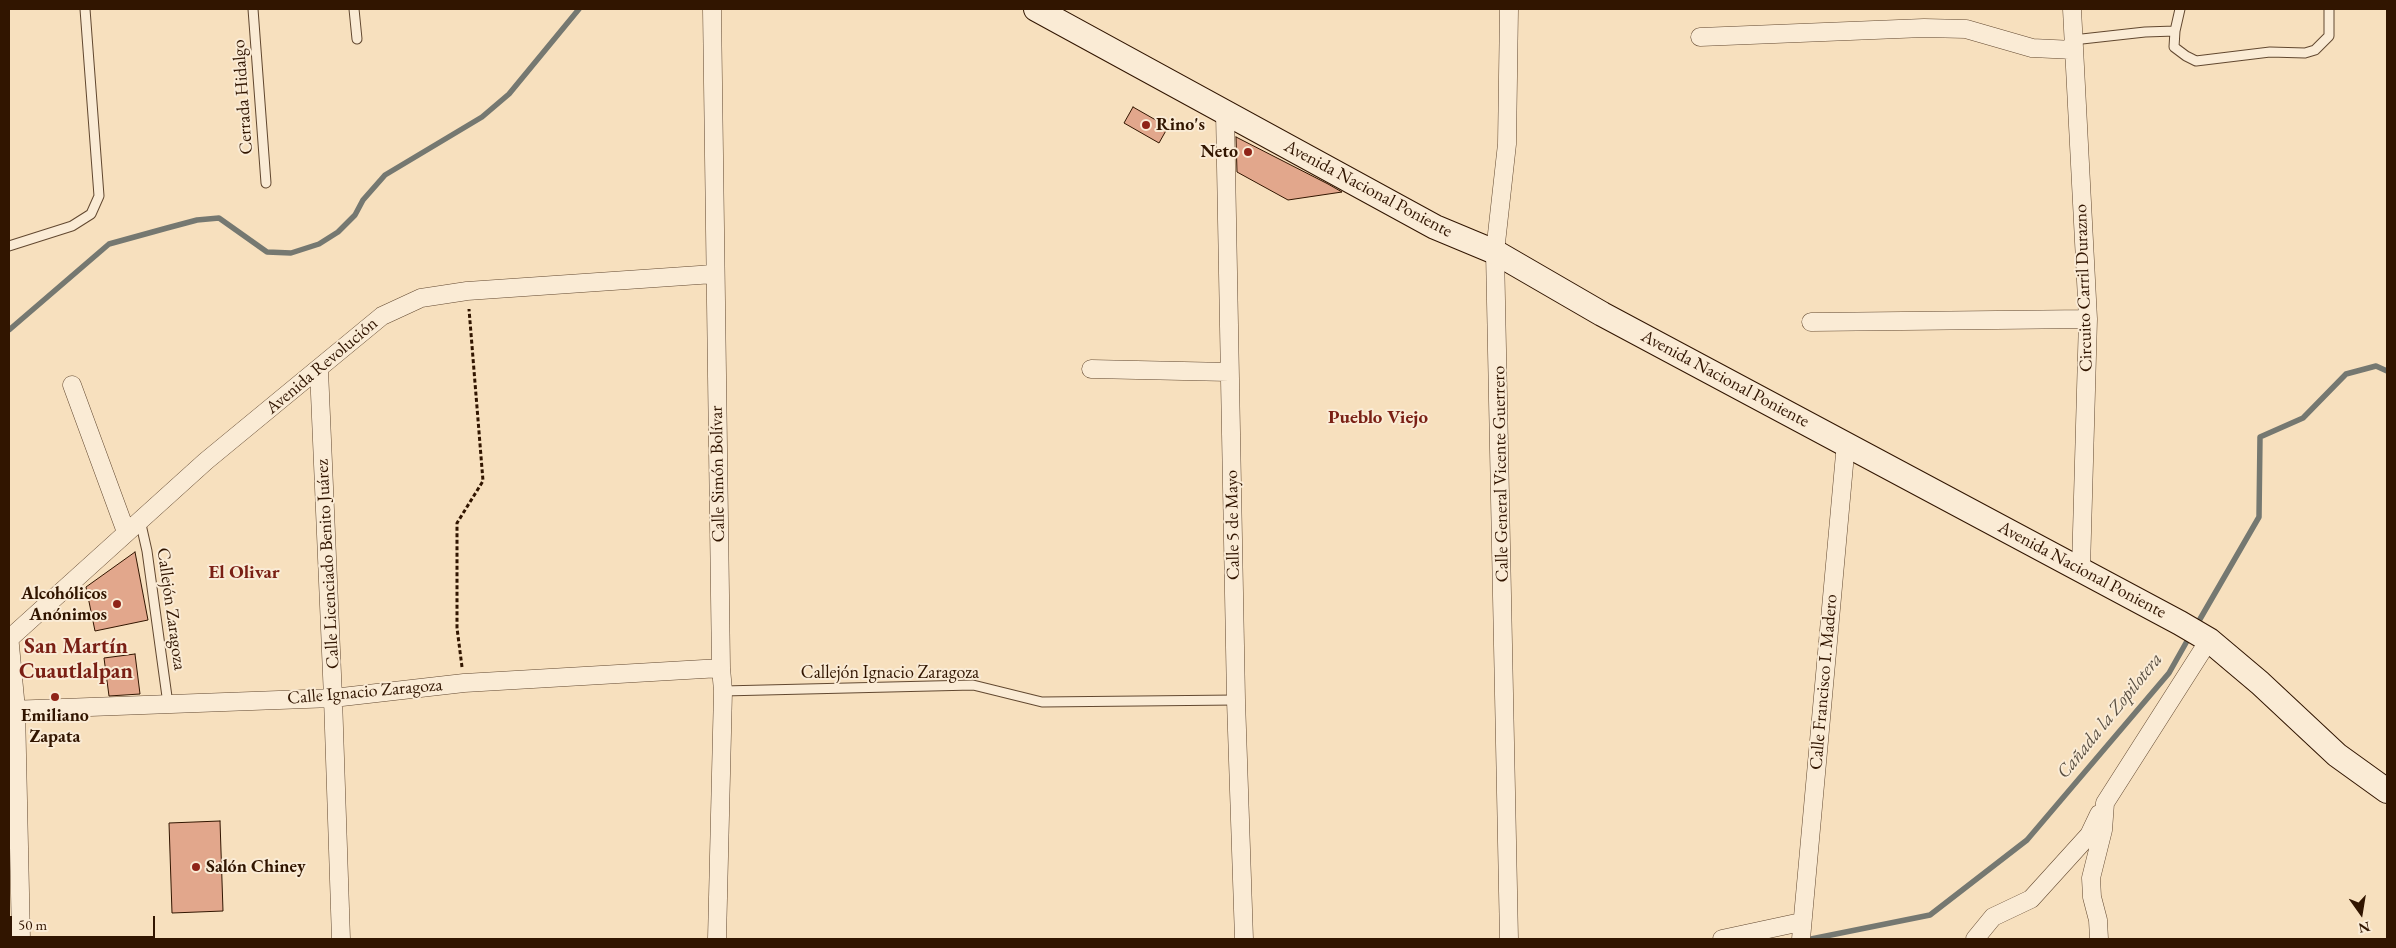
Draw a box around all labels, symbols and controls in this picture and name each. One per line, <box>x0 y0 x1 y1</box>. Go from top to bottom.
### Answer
street label: Cerrada Hidalgo <box>228 39 258 155</box>
place label: Rino's <box>1156 114 1205 136</box>
marker: Rino's <box>1140 119 1152 131</box>
street label: Avenida Nacional Poniente <box>1280 136 1456 242</box>
place label: Neto <box>1201 141 1238 163</box>
marker: Neto <box>1242 146 1254 158</box>
street label: Circuito Carril Durazno <box>2070 204 2098 372</box>
street label: Avenida Revolución <box>262 313 382 419</box>
street label: Avenida Nacional Poniente <box>1637 326 1813 432</box>
street label: Calle General Vicente Guerrero <box>1488 366 1514 582</box>
street label: Calle Simón Bolívar <box>706 405 730 543</box>
district label: Pueblo Viejo <box>1328 407 1428 429</box>
street label: Calle Licenciado Benito Juárez <box>312 458 344 670</box>
street label: Calle 5 de Mayo <box>1221 470 1245 580</box>
street label: Avenida Nacional Poniente <box>1994 517 2170 623</box>
street label: Callejón Zaragoza <box>152 546 190 672</box>
district label: El Olivar <box>208 562 280 584</box>
place label: Alcohólicos Anónimos <box>21 583 107 626</box>
street label: Calle Francisco I. Madero <box>1806 593 1842 771</box>
marker: Alcohólicos Anónimos <box>111 598 123 610</box>
district label: San Martín Cuautlalpan <box>19 634 133 686</box>
water label: Cañada la Zopilotera <box>2052 649 2168 783</box>
street label: Callejón Ignacio Zaragoza <box>801 662 979 684</box>
street label: Calle Ignacio Zaragoza <box>286 674 444 710</box>
marker: Emiliano Zapata <box>49 691 61 703</box>
place label: Emiliano Zapata <box>21 705 89 748</box>
place label: Salón Chiney <box>206 856 306 878</box>
marker: Salón Chiney <box>190 861 202 873</box>
north arrow <box>2336 888 2386 938</box>
scale bar <box>12 906 158 938</box>
text: 50 m <box>18 915 47 934</box>
text: N <box>2357 918 2372 938</box>

